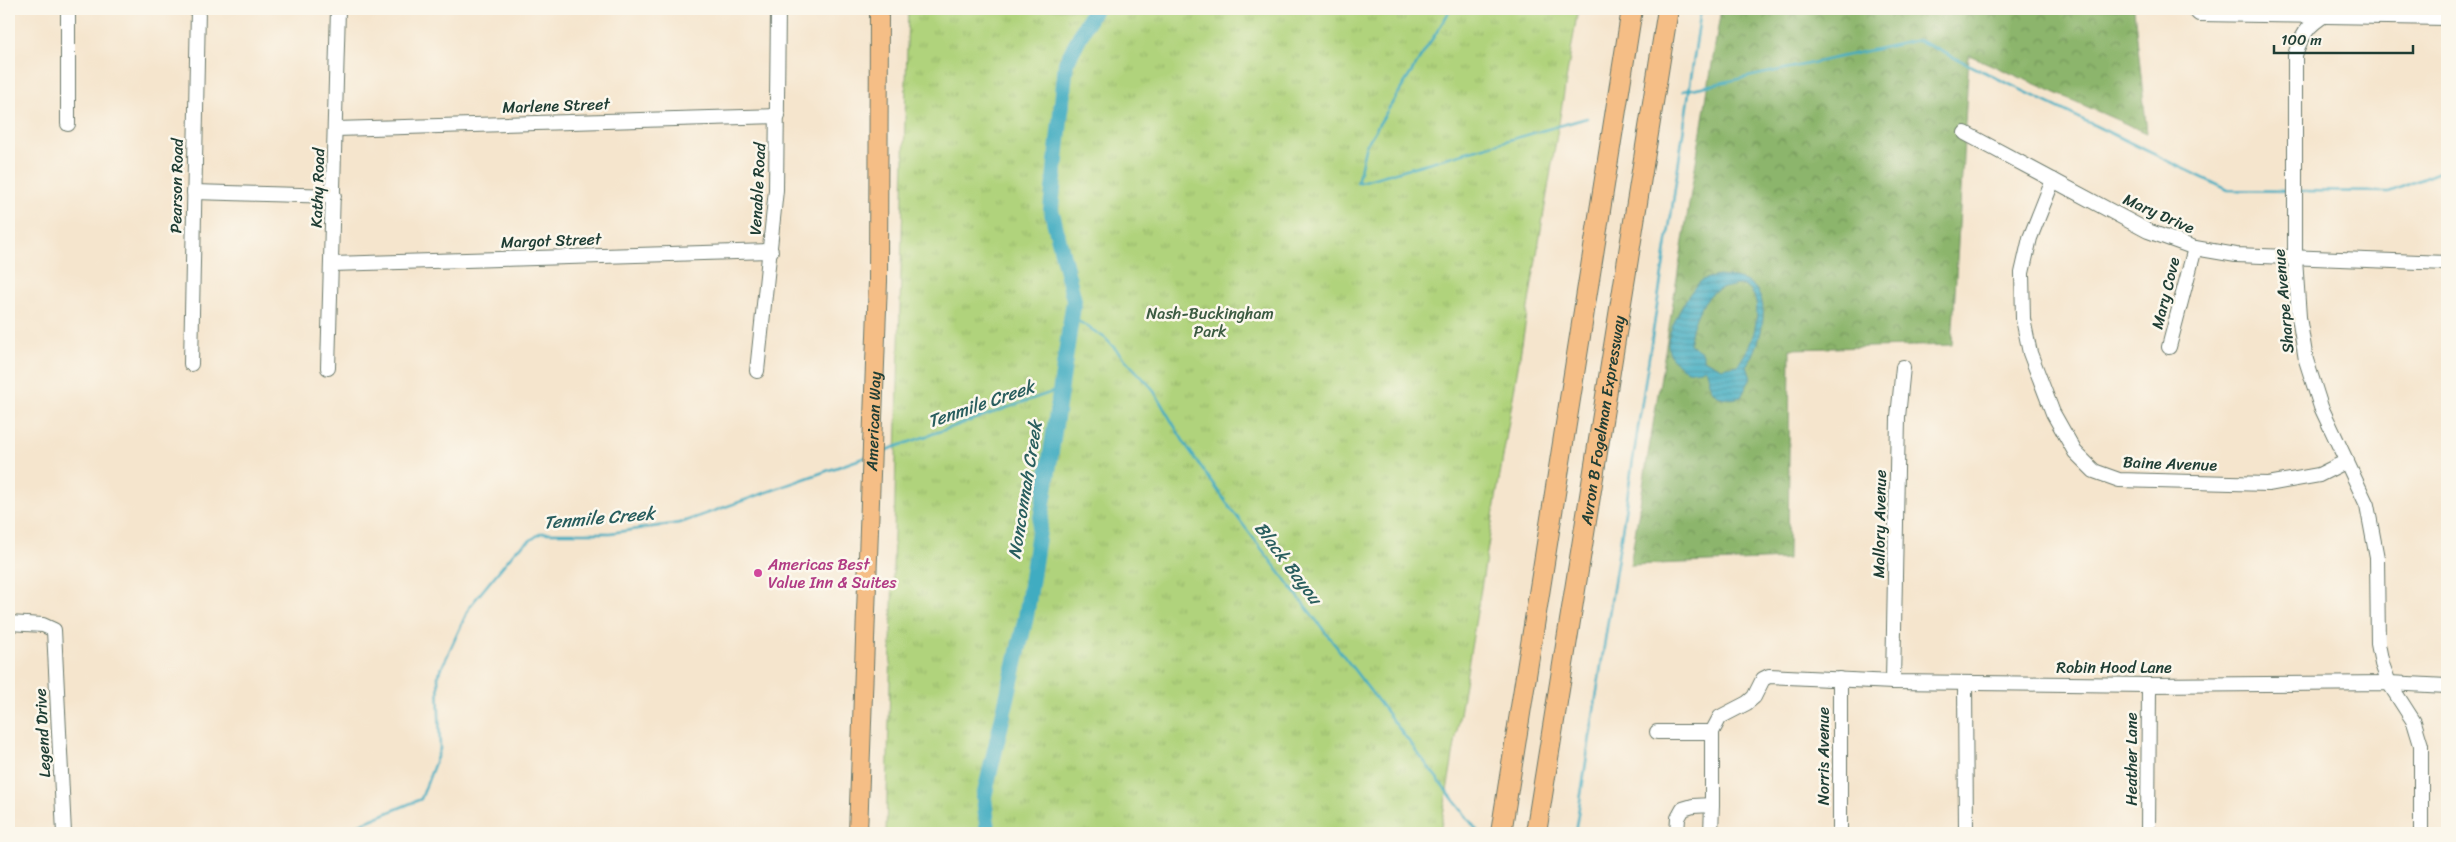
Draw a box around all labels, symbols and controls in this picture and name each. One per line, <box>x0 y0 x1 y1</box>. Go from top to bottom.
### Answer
scale bar <box>2274 22 2412 54</box>
text: 100 m <box>2281 27 2322 53</box>
street label: Marlene Street <box>502 89 611 122</box>
street label: Pearson Road <box>161 137 192 234</box>
street label: Venable Road <box>741 141 774 236</box>
street label: Kathy Road <box>302 146 333 228</box>
street label: Mary Drive <box>2118 185 2200 242</box>
street label: Margot Street <box>500 224 602 257</box>
street label: Sharpe Avenue <box>2264 247 2303 354</box>
street label: Mary Cove <box>2143 254 2188 332</box>
park label: Nash-Buckingham Park <box>1146 299 1274 346</box>
street label: Avron B Fogelman Expressway <box>1571 313 1634 528</box>
street label: American Way <box>857 370 890 473</box>
water label: Tenmile Creek <box>923 370 1041 437</box>
water label: Nonconnah Creek <box>998 417 1052 561</box>
street label: Baine Avenue <box>2122 447 2218 480</box>
street label: Mallory Avenue <box>1864 470 1895 579</box>
water label: Tenmile Creek <box>542 497 658 539</box>
water label: Black Bayou <box>1246 515 1331 613</box>
place label: Americas Best Value Inn & Suites <box>767 550 897 597</box>
marker: Americas Best Value Inn & Suites <box>752 567 764 579</box>
street label: Robin Hood Lane <box>2056 653 2172 682</box>
street label: Legend Drive <box>26 688 59 778</box>
street label: Norris Avenue <box>1809 707 1838 805</box>
street label: Heather Lane <box>2117 712 2146 806</box>

